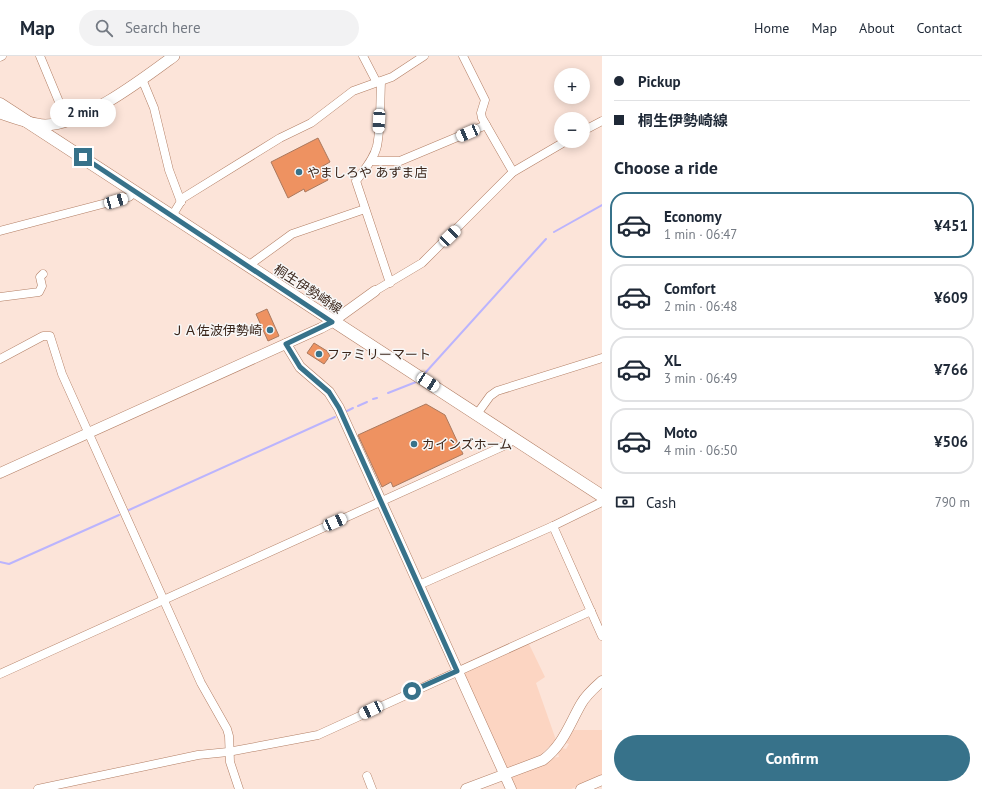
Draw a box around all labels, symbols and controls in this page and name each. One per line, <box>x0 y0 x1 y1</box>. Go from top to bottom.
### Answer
search box <box>79 10 359 46</box>
text: Map <box>20 16 55 40</box>
icon: search <box>93 17 115 39</box>
text: Search here <box>125 18 201 37</box>
text: Home <box>754 19 789 37</box>
text: Map <box>811 19 837 37</box>
text: About <box>859 19 895 37</box>
text: Contact <box>917 19 962 37</box>
map controls <box>554 68 590 148</box>
button: + <box>554 68 590 104</box>
text: Pickup <box>638 72 681 91</box>
callout: 2 min <box>50 99 116 127</box>
text: 2 min <box>67 104 99 121</box>
car <box>372 109 386 133</box>
text: 桐生伊勢崎線 <box>638 111 728 130</box>
button: − <box>554 112 590 148</box>
car <box>455 123 481 143</box>
route end <box>74 148 92 166</box>
text: Choose a ride <box>614 156 718 179</box>
place label: やましろや あずま店 <box>307 164 427 181</box>
marker: やましろや あずま店 <box>294 167 304 177</box>
car <box>103 192 129 210</box>
icon: car <box>616 207 652 243</box>
text: Economy <box>664 207 722 226</box>
text: ¥451 <box>934 216 968 235</box>
car <box>437 223 463 249</box>
text: 1 min · 06:47 <box>664 226 737 243</box>
street label: 桐生伊勢崎線 <box>271 261 345 317</box>
icon: car <box>616 279 652 315</box>
text: Comfort <box>664 279 716 298</box>
text: ¥609 <box>934 288 968 307</box>
text: 2 min · 06:48 <box>664 298 737 315</box>
place label: ＪＡ佐波伊勢崎 <box>171 322 262 339</box>
marker: ＪＡ佐波伊勢崎 <box>265 325 275 335</box>
place label: ファミリーマート <box>327 346 431 363</box>
marker: ファミリーマート <box>314 349 324 359</box>
icon: car <box>616 351 652 387</box>
text: XL <box>664 351 681 370</box>
text: ¥766 <box>934 360 968 379</box>
car <box>415 370 441 394</box>
text: 3 min · 06:49 <box>664 370 737 387</box>
icon: car <box>616 423 652 459</box>
text: Moto <box>664 423 697 442</box>
text: ¥506 <box>934 432 968 451</box>
place label: カインズホーム <box>422 436 512 453</box>
marker: カインズホーム <box>409 439 419 449</box>
text: 4 min · 06:50 <box>664 442 737 459</box>
icon: cash <box>614 491 636 513</box>
text: Cash <box>646 493 676 512</box>
text: 790 m <box>935 494 970 511</box>
car <box>322 512 348 532</box>
route start <box>403 682 421 700</box>
car <box>358 699 384 721</box>
button: Confirm <box>614 735 970 781</box>

